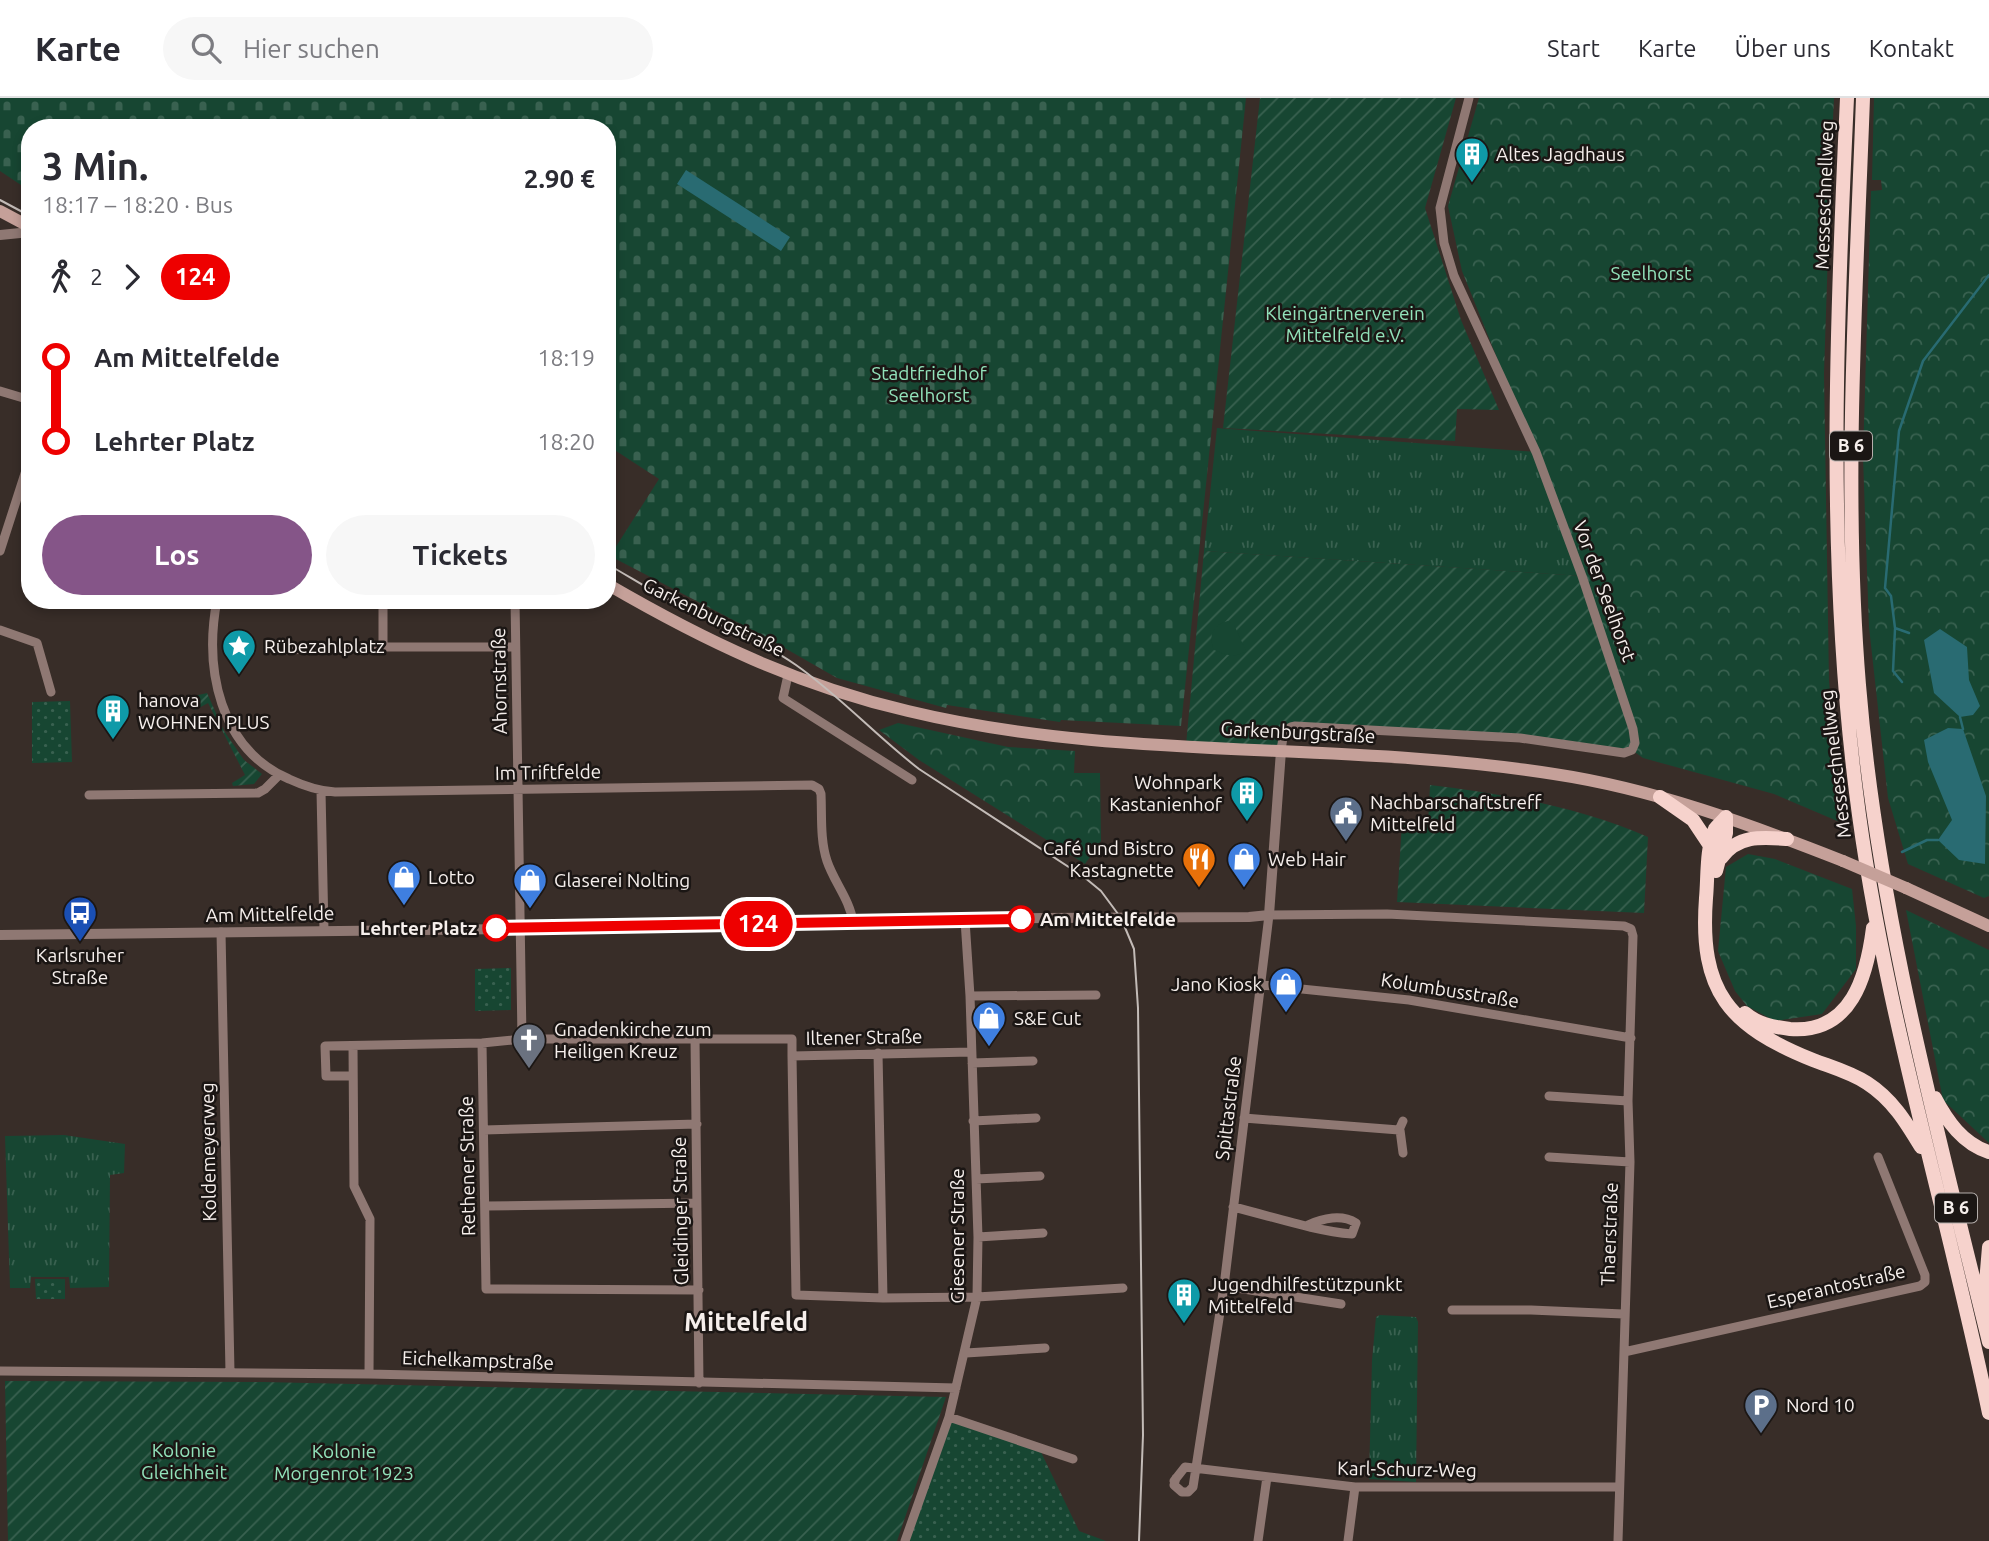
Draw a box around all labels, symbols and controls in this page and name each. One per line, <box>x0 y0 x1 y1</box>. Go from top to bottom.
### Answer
search box <box>163 17 653 80</box>
icon: search <box>187 29 225 67</box>
text: Karte <box>35 30 121 67</box>
text: Hier suchen <box>243 34 380 63</box>
text: Start <box>1547 35 1600 62</box>
text: Karte <box>1638 35 1697 62</box>
text: Über uns <box>1735 35 1831 62</box>
text: Kontakt <box>1869 35 1954 62</box>
street label: Messeschnellweg <box>1810 120 1838 270</box>
building icon: Altes Jagdhaus <box>1453 135 1491 184</box>
place label: Altes Jagdhaus <box>1496 143 1625 165</box>
text: 3 Min. <box>42 145 148 187</box>
text: 2.90 € <box>524 164 595 193</box>
text: 18:17 – 18:20 · Bus <box>42 192 233 217</box>
icon: walk <box>42 258 80 296</box>
icon: forward <box>113 258 151 296</box>
park label: Seelhorst <box>1611 262 1692 284</box>
text: 124 <box>175 263 216 290</box>
text: 2 <box>90 264 103 289</box>
park label: Kleingärtnerverein Mittelfeld e.V. <box>1265 302 1425 346</box>
text: Am Mittelfelde <box>94 343 280 372</box>
text: 18:19 <box>537 345 595 370</box>
park label: Stadtfriedhof Seelhorst <box>871 362 988 406</box>
text: Lehrter Platz <box>94 427 255 456</box>
text: 18:20 <box>537 429 595 454</box>
road number: B 6 <box>1830 432 1872 460</box>
button: Los <box>42 515 312 595</box>
button: Tickets <box>326 515 595 595</box>
street label: Vor der Seelhorst <box>1569 518 1641 665</box>
street label: Garkenburgstraße <box>640 573 788 661</box>
place icon: Rübezahlplatz <box>220 627 258 676</box>
street label: Ahornstraße <box>487 627 511 735</box>
place label: Rübezahlplatz <box>264 635 385 657</box>
place label: hanova WOHNEN PLUS <box>138 689 270 733</box>
street label: Messeschnellweg <box>1815 689 1855 839</box>
building icon: hanova WOHNEN PLUS <box>94 692 132 741</box>
street label: Garkenburgstraße <box>1220 717 1376 747</box>
street label: Im Triftfelde <box>495 760 601 784</box>
place label: Wohnpark Kastanienhof <box>1109 771 1223 815</box>
building icon: Wohnpark Kastanienhof <box>1228 774 1266 823</box>
place label: Nachbarschaftstreff Mittelfeld <box>1370 791 1542 835</box>
public building icon: Nachbarschaftstreff Mittelfeld <box>1327 794 1365 843</box>
place label: Café und Bistro Kastagnette <box>1043 837 1174 881</box>
restaurant icon: Café und Bistro Kastagnette <box>1180 840 1218 889</box>
shop icon: Web Hair <box>1225 840 1263 889</box>
place label: Web Hair <box>1268 848 1346 870</box>
shop icon: Lotto <box>385 858 423 907</box>
shop icon: Glaserei Nolting <box>511 861 549 910</box>
place label: Lotto <box>428 866 475 888</box>
place label: Glaserei Nolting <box>554 869 690 891</box>
bus stop icon: Karlsruher Straße <box>61 894 99 943</box>
line badge: 124 <box>718 901 798 947</box>
street label: Am Mittelfelde <box>205 902 335 926</box>
marker: Am Mittelfelde <box>1008 906 1034 932</box>
place label: Am Mittelfelde <box>1040 908 1176 930</box>
text: 124 <box>738 910 778 937</box>
marker: Lehrter Platz <box>483 915 509 941</box>
place label: Lehrter Platz <box>360 917 477 939</box>
place label: Karlsruher Straße <box>36 944 124 988</box>
shop icon: Jano Kiosk <box>1267 965 1305 1014</box>
street label: Kolumbusstraße <box>1379 968 1521 1012</box>
place label: Jano Kiosk <box>1171 973 1262 995</box>
shop icon: S&E Cut <box>970 999 1008 1048</box>
place label: S&E Cut <box>1014 1007 1082 1029</box>
place label: Gnadenkirche zum Heiligen Kreuz <box>554 1018 712 1062</box>
church icon: Gnadenkirche zum Heiligen Kreuz <box>510 1021 548 1070</box>
street label: Iltener Straße <box>805 1025 923 1049</box>
street label: Spittastraße <box>1211 1055 1245 1161</box>
street label: Koldemeyerweg <box>196 1082 220 1222</box>
street label: Rethener Straße <box>455 1096 479 1236</box>
street label: Gleidinger Straße <box>668 1137 692 1285</box>
street label: Giesener Straße <box>946 1168 968 1304</box>
street label: Thaerstraße <box>1596 1182 1622 1286</box>
road number: B 6 <box>1935 1194 1977 1223</box>
street label: Esperantostraße <box>1765 1259 1907 1313</box>
place label: Jugendhilfestützpunkt Mittelfeld <box>1208 1273 1403 1317</box>
building icon: Jugendhilfestützpunkt Mittelfeld <box>1165 1276 1203 1325</box>
district label: Mittelfeld <box>684 1307 808 1336</box>
street label: Eichelkampstraße <box>402 1346 554 1374</box>
parking icon: Nord 10 <box>1742 1386 1780 1435</box>
place label: Nord 10 <box>1786 1394 1855 1416</box>
park label: Kolonie Gleichheit <box>141 1439 227 1483</box>
park label: Kolonie Morgenrot 1923 <box>274 1440 414 1484</box>
street label: Karl-Schurz-Weg <box>1337 1457 1477 1481</box>

